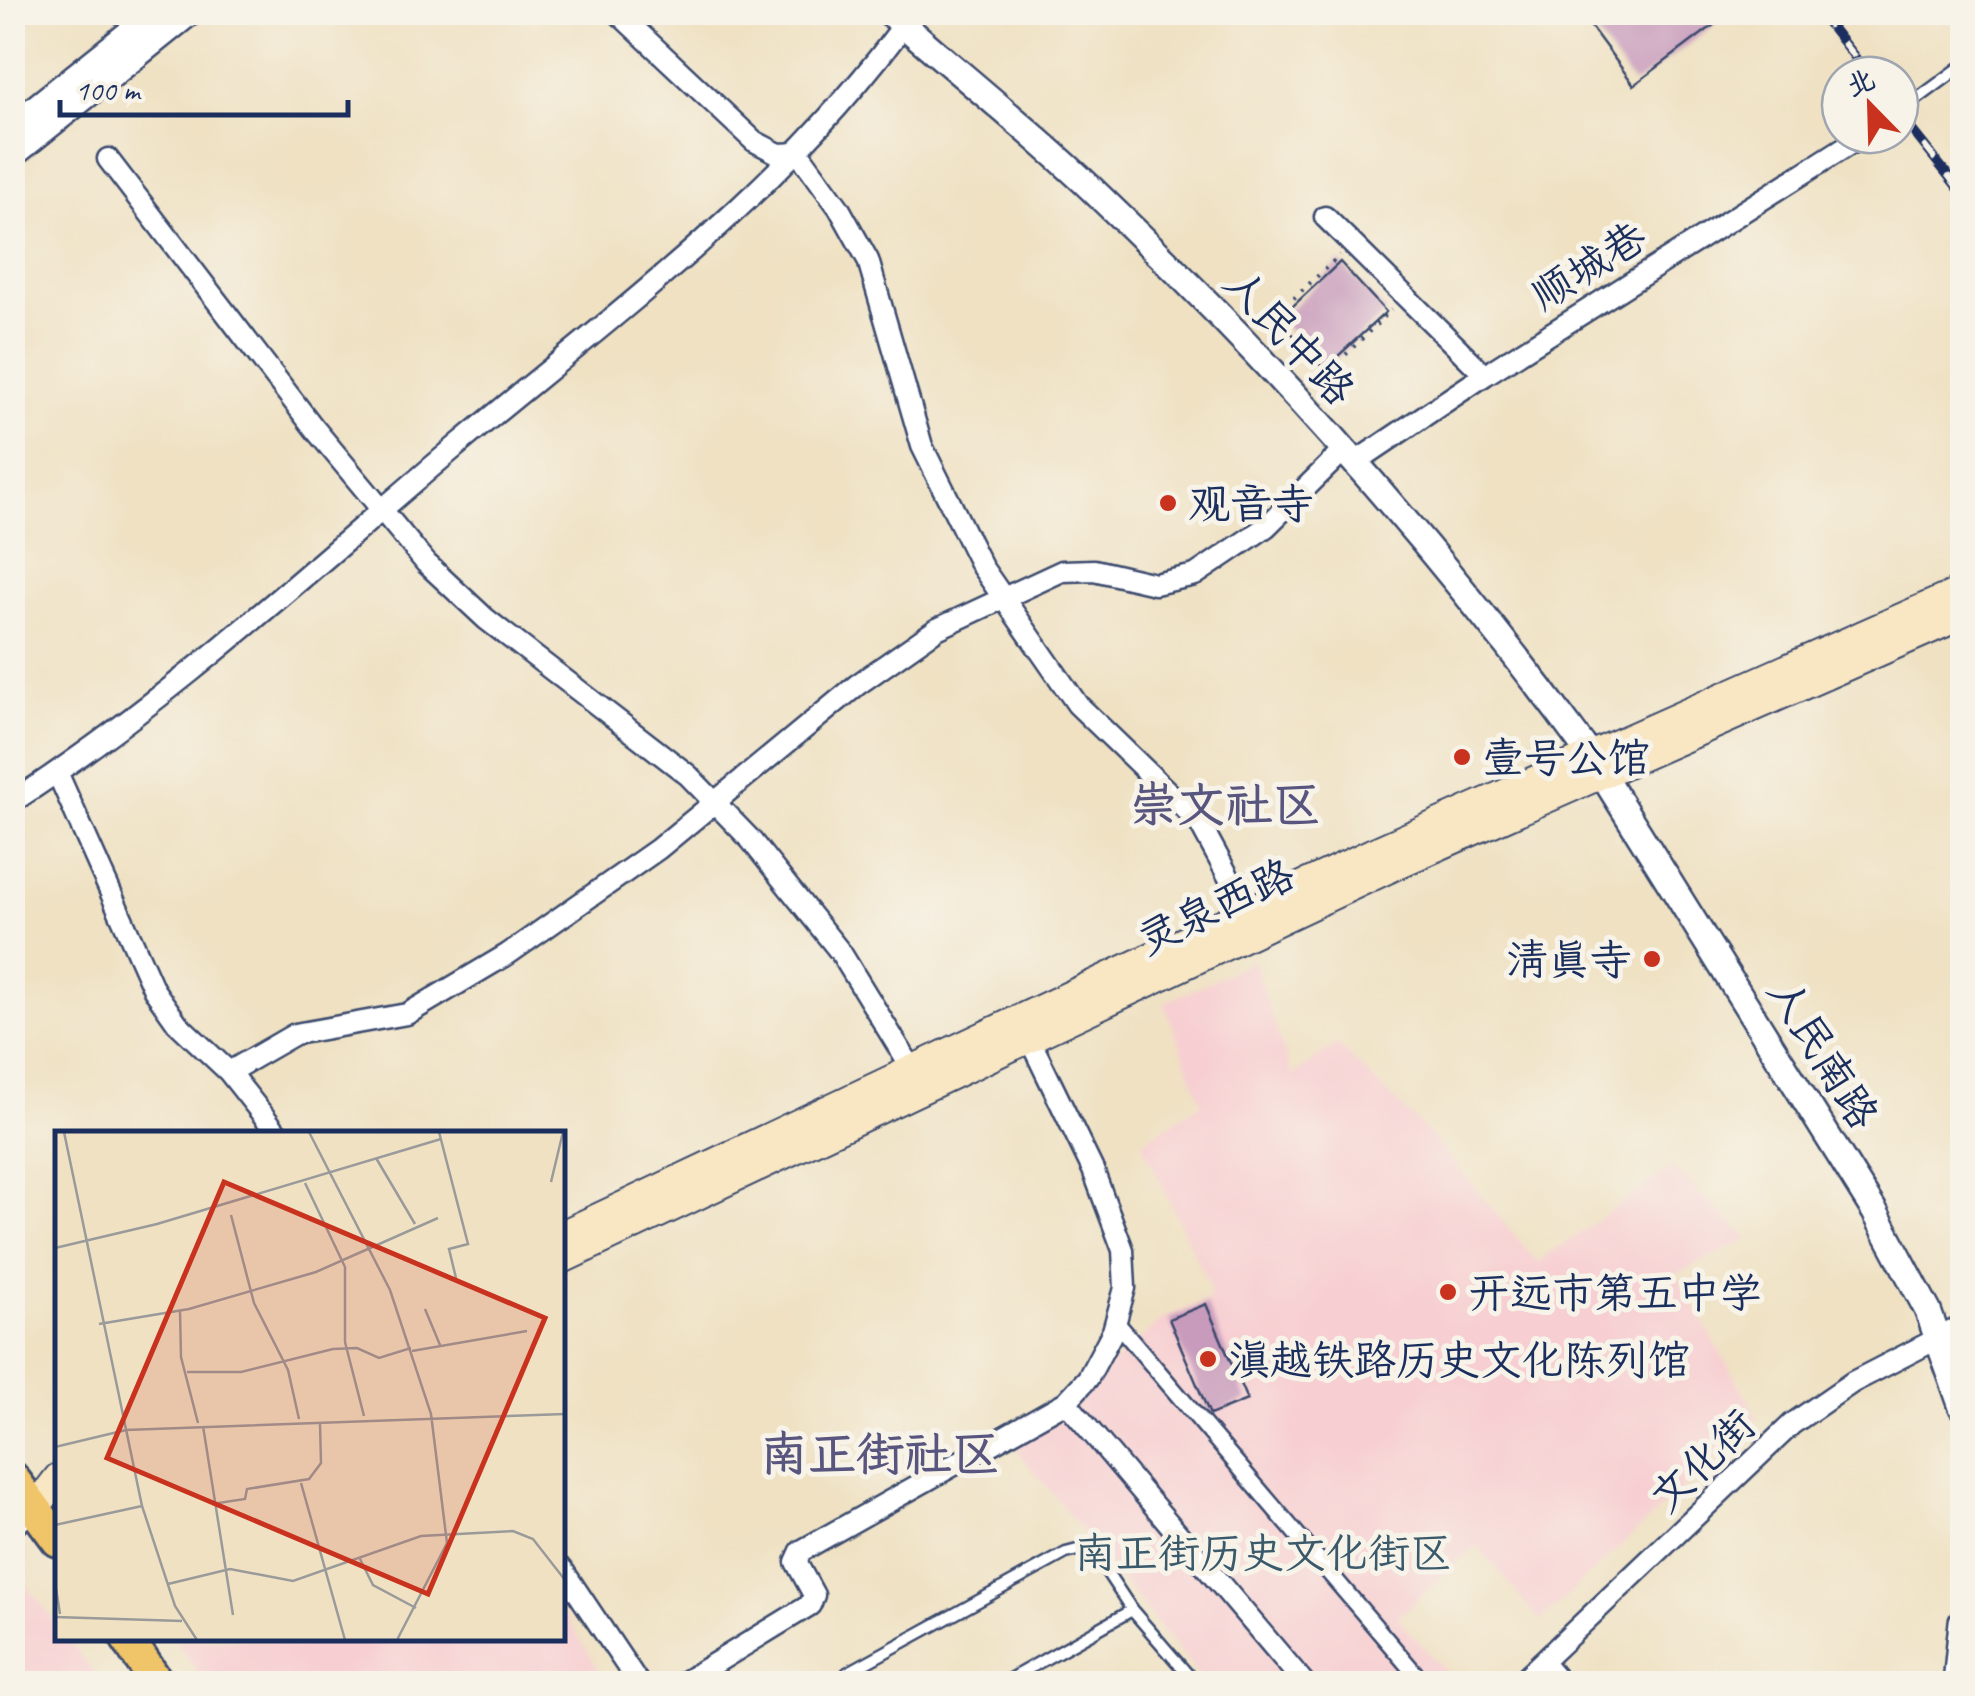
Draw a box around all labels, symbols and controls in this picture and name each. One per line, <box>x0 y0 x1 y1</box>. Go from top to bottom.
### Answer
scale bar <box>60 55 348 117</box>
north arrow <box>1820 55 1920 155</box>
text: 北 <box>1841 61 1880 104</box>
text: 100 m <box>75 71 142 109</box>
street label: 顺城巷 <box>1521 210 1656 322</box>
street label: 人民中路 <box>1212 258 1366 417</box>
place label: 观音寺 <box>1188 478 1314 531</box>
marker: 观音寺 <box>1157 492 1179 514</box>
place label: 壹号公馆 <box>1482 732 1650 785</box>
marker: 壹号公馆 <box>1451 746 1473 768</box>
district label: 崇文社区 <box>1129 775 1321 835</box>
street label: 灵泉西路 <box>1128 848 1303 967</box>
place label: 清真寺 <box>1506 934 1632 987</box>
marker: 清真寺 <box>1641 948 1663 970</box>
street label: 人民南路 <box>1756 969 1890 1139</box>
inset map <box>55 1131 565 1641</box>
place label: 开远市第五中学 <box>1468 1267 1762 1320</box>
marker: 开远市第五中学 <box>1437 1281 1459 1303</box>
place label: 滇越铁路历史文化陈列馆 <box>1228 1334 1690 1387</box>
marker: 滇越铁路历史文化陈列馆 <box>1197 1348 1219 1370</box>
street label: 文化街 <box>1639 1398 1767 1524</box>
district label: 南正街社区 <box>760 1424 1000 1484</box>
park label: 南正街历史文化街区 <box>1074 1527 1452 1580</box>

